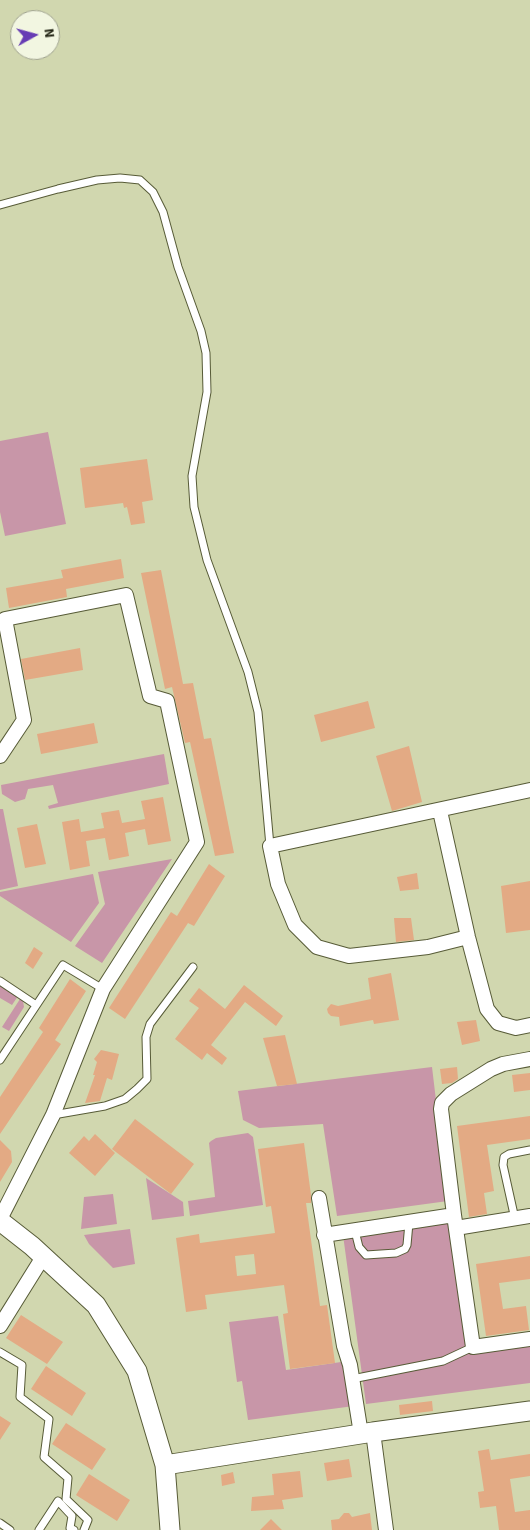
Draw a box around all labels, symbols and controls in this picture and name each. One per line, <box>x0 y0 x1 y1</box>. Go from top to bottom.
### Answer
north arrow <box>10 10 60 60</box>
text: N <box>38 27 59 39</box>

